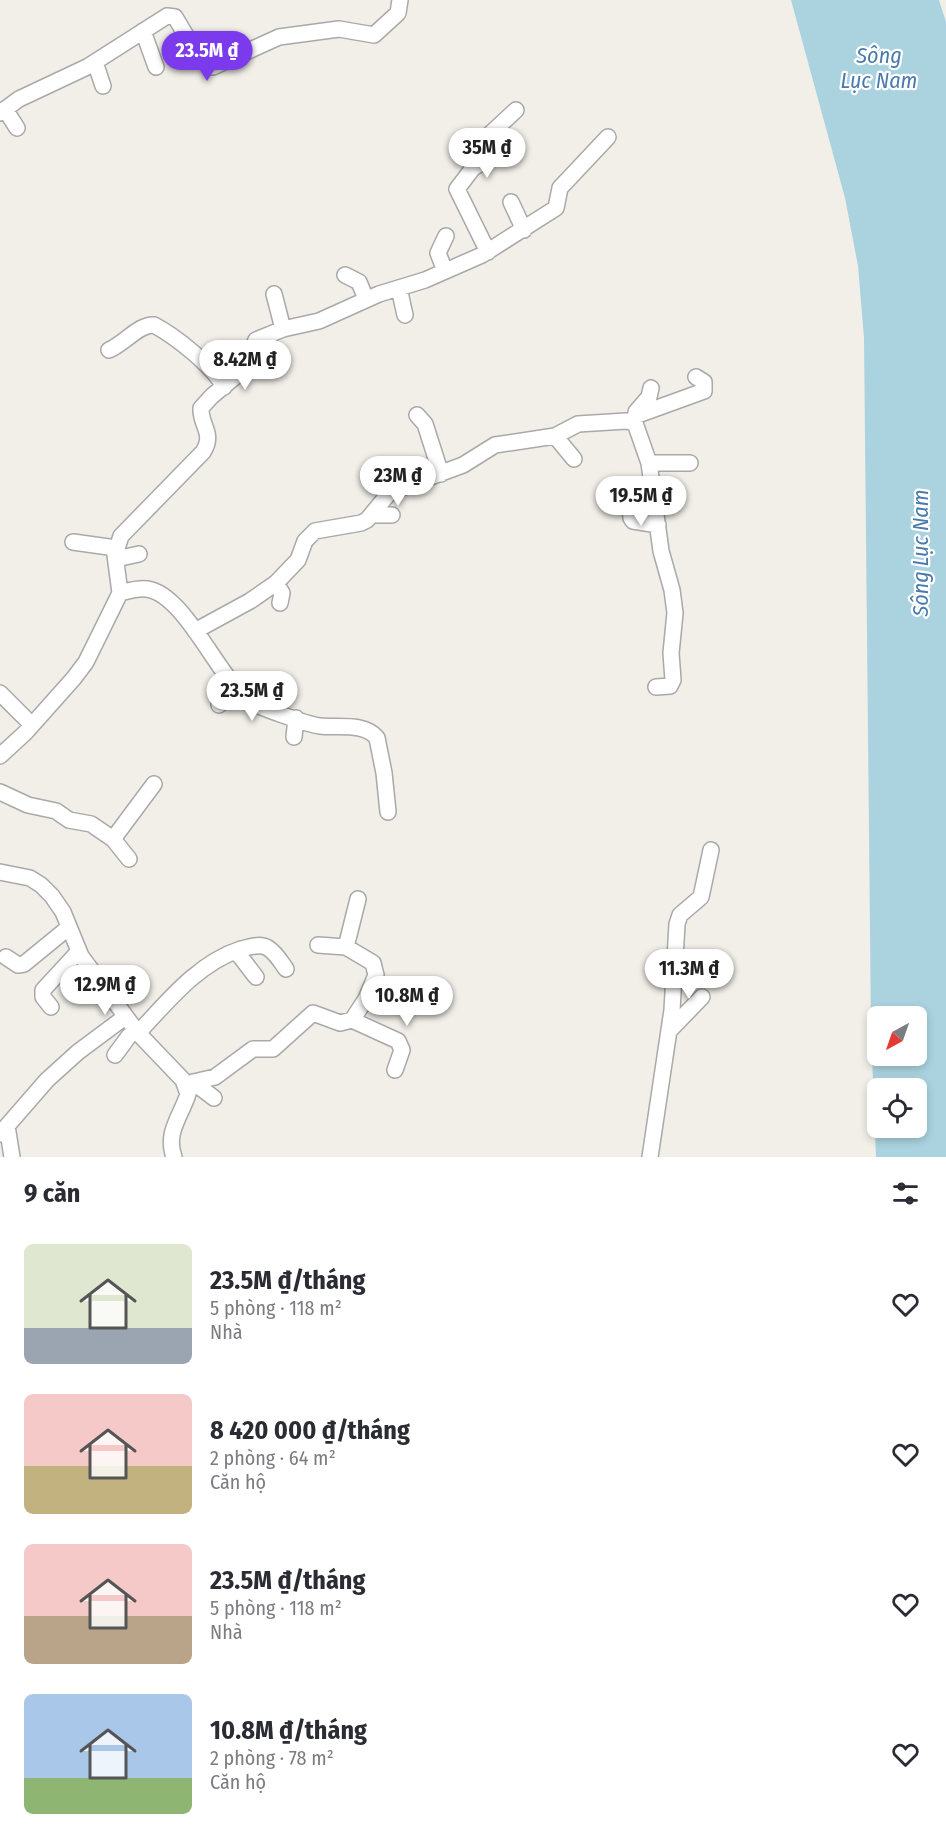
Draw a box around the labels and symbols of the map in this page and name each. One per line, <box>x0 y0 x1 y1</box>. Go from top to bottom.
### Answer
pin: 23.5M ₫ <box>152 31 262 82</box>
water label: Sông Lục Nam <box>841 42 917 94</box>
pin: 35M ₫ <box>445 128 529 179</box>
pin: 8.42M ₫ <box>190 340 300 391</box>
pin: 23M ₫ <box>356 456 440 507</box>
pin: 19.5M ₫ <box>586 476 696 527</box>
water label: Sông Lục Nam <box>907 489 934 618</box>
pin: 23.5M ₫ <box>197 671 307 722</box>
pin: 11.3M ₫ <box>634 949 744 1000</box>
pin: 12.9M ₫ <box>50 965 160 1016</box>
pin: 10.8M ₫ <box>352 976 462 1027</box>
north arrow <box>867 1006 927 1066</box>

